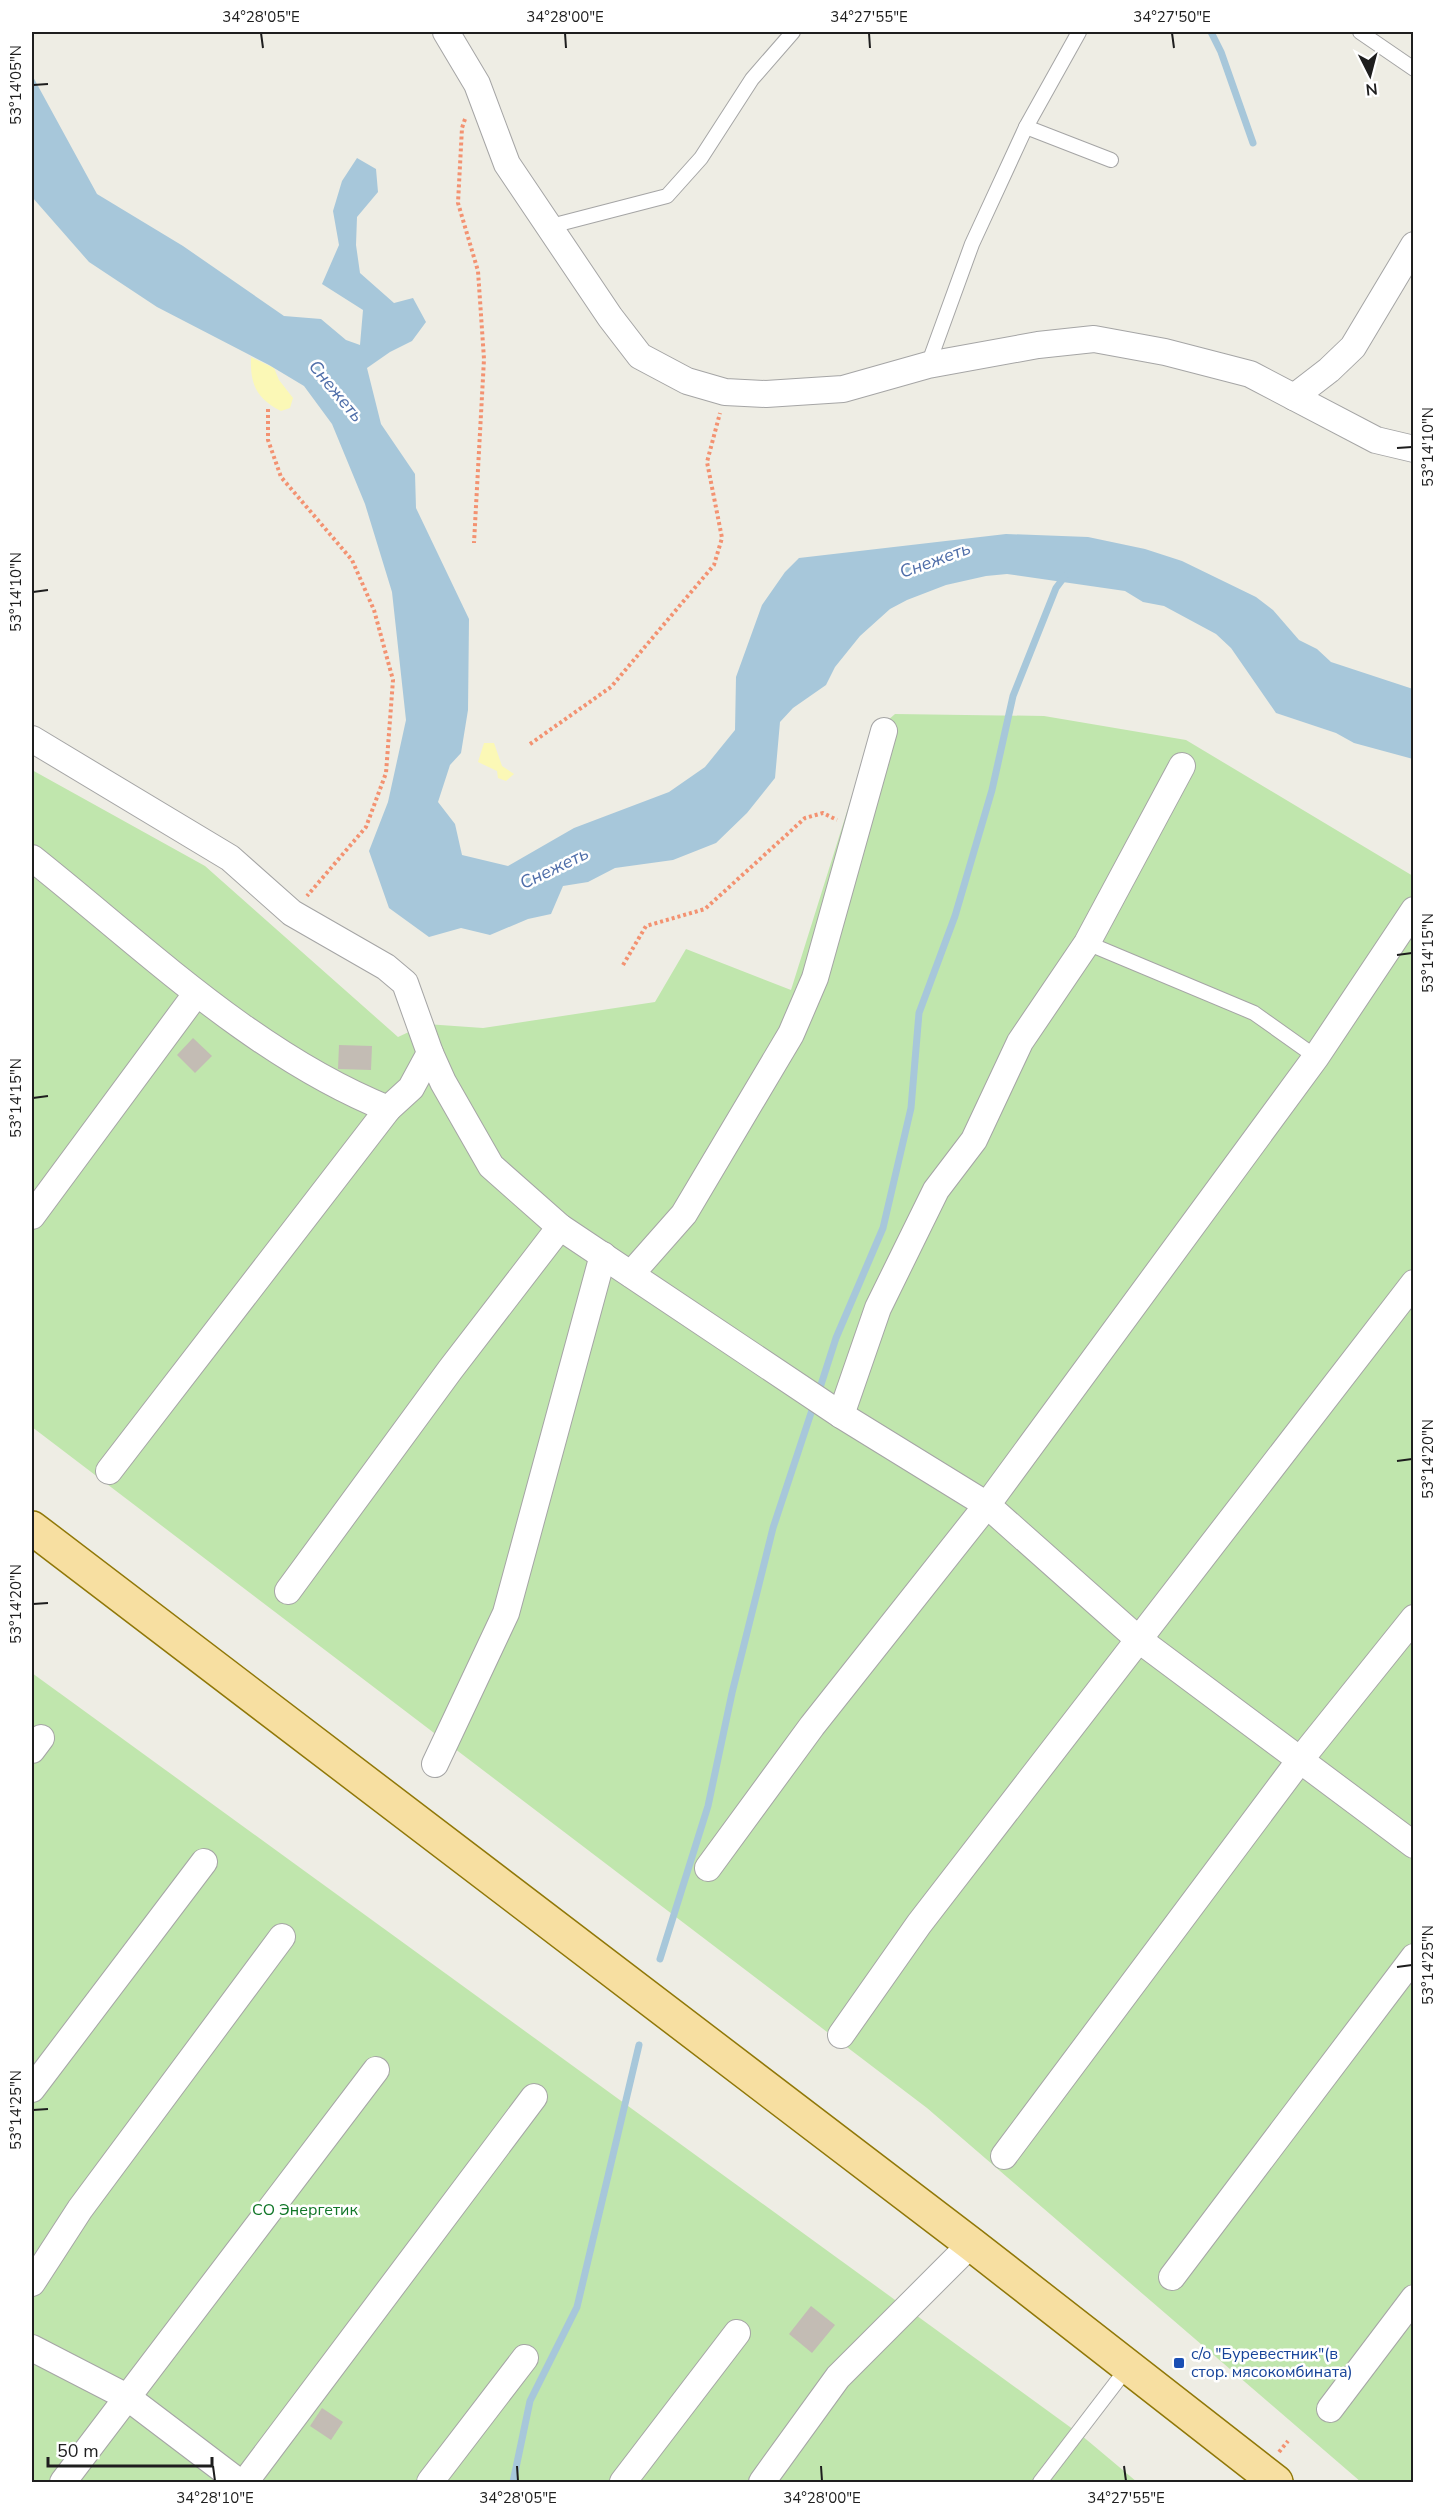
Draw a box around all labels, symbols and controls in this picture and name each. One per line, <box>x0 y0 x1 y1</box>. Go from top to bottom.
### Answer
text: 34°28'05"E <box>222 7 300 27</box>
text: 34°28'00"E <box>526 7 604 27</box>
text: 34°27'55"E <box>830 7 908 27</box>
text: 34°27'50"E <box>1133 7 1211 27</box>
text: 53°14'05"N <box>6 45 26 125</box>
north arrow <box>1340 45 1400 105</box>
text: N <box>1364 77 1379 100</box>
water label: Снежеть <box>303 355 369 427</box>
text: 53°14'10"N <box>1418 407 1438 487</box>
water label: Снежеть <box>896 536 974 584</box>
text: 53°14'10"N <box>6 552 26 632</box>
water label: Снежеть <box>515 841 593 895</box>
text: 53°14'15"N <box>1418 913 1438 993</box>
text: 53°14'15"N <box>6 1058 26 1138</box>
text: 53°14'20"N <box>1418 1419 1438 1499</box>
text: 53°14'20"N <box>6 1564 26 1644</box>
text: 53°14'25"N <box>1418 1925 1438 2005</box>
text: 53°14'25"N <box>6 2070 26 2150</box>
park label: СО Энергетик <box>252 2199 358 2221</box>
place label: с/о "Буревестник"(в стор. мясокомбината) <box>1191 2343 1353 2383</box>
marker: с/о "Буревестник"(в стор. мясокомбината) <box>1172 2356 1186 2370</box>
scale bar <box>48 2430 212 2468</box>
text: 50 m <box>57 2439 99 2463</box>
text: 34°28'10"E <box>176 2488 254 2508</box>
text: 34°28'05"E <box>479 2488 557 2508</box>
text: 34°28'00"E <box>783 2488 861 2508</box>
text: 34°27'55"E <box>1087 2488 1165 2508</box>

